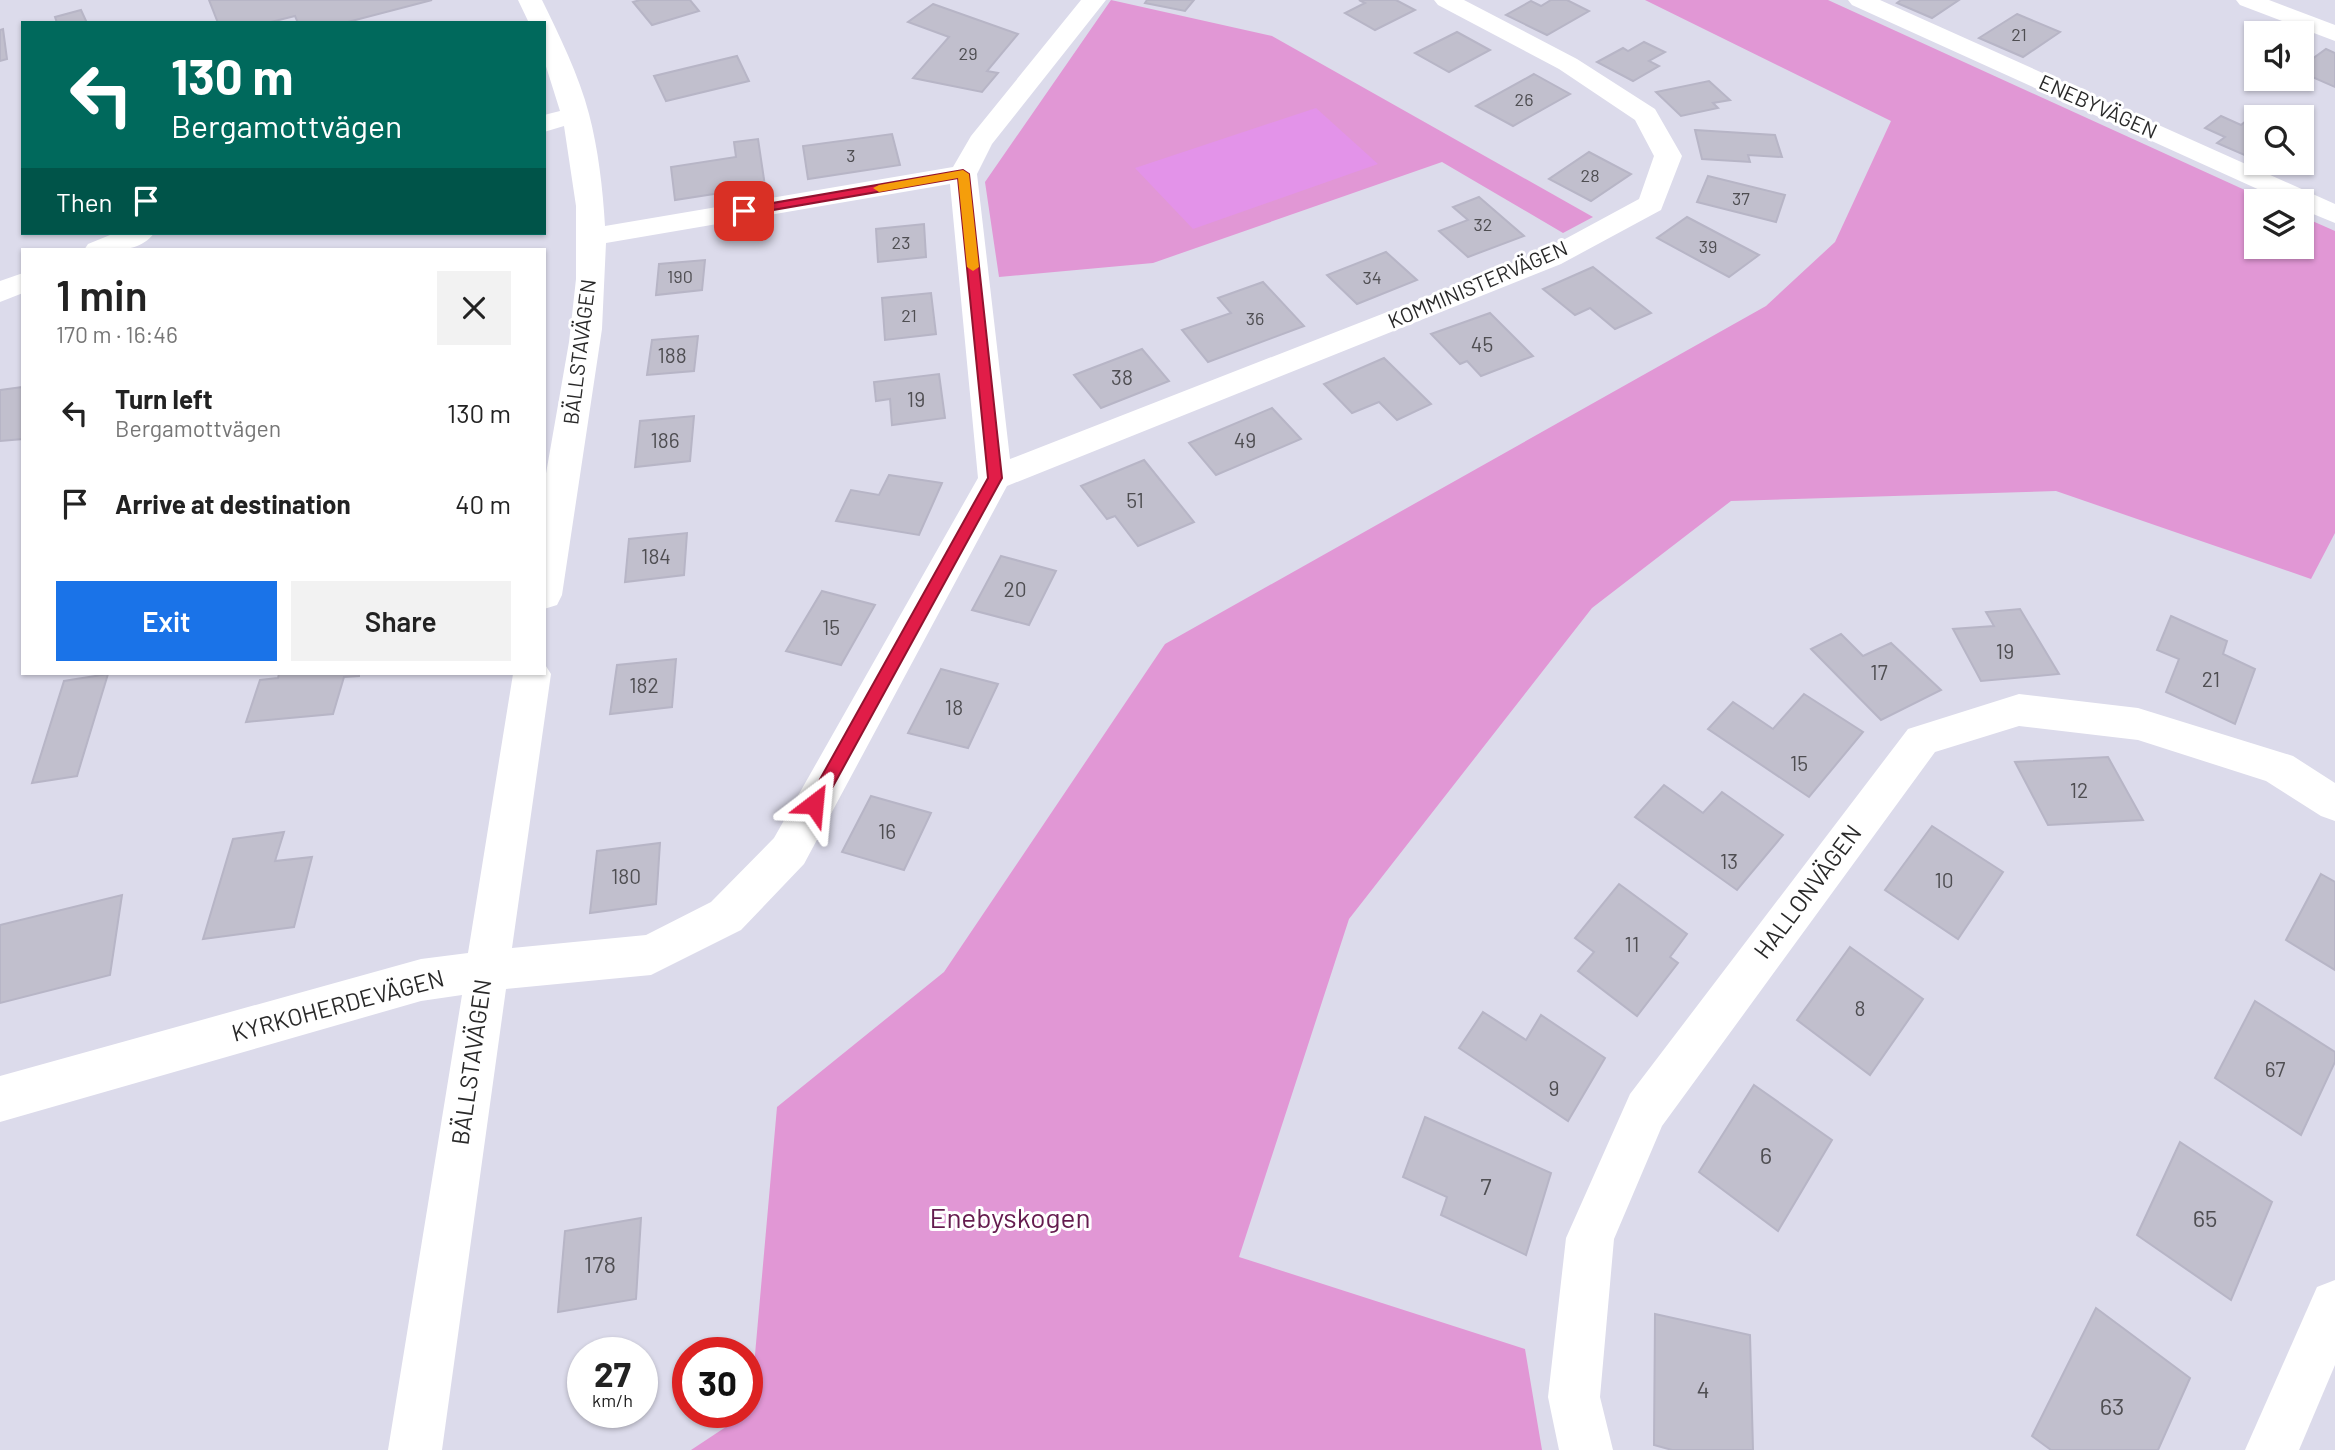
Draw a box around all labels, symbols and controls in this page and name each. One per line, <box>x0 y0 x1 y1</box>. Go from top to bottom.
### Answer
map controls <box>2244 21 2314 259</box>
button: sound <box>2244 21 2314 91</box>
house number: 21 <box>2011 23 2027 45</box>
house number: 29 <box>958 42 978 64</box>
text: 130 m <box>171 46 293 105</box>
icon: left <box>56 49 147 140</box>
street label: ENEBYVÄGEN <box>2036 68 2162 143</box>
house number: 26 <box>1515 88 1533 110</box>
button: search <box>2244 105 2314 175</box>
text: Bergamottvägen <box>171 106 402 144</box>
house number: 3 <box>846 144 856 166</box>
house number: 28 <box>1580 164 1600 186</box>
pin <box>714 181 774 241</box>
icon: arrive <box>127 182 165 220</box>
text: Then <box>56 186 113 217</box>
house number: 37 <box>1732 187 1750 209</box>
button: layers <box>2244 189 2314 259</box>
icon: arrive <box>725 192 763 230</box>
house number: 32 <box>1474 213 1492 235</box>
house number: 23 <box>892 231 910 253</box>
street label: KOMMINISTERVÄGEN <box>1384 234 1571 333</box>
house number: 39 <box>1699 235 1717 257</box>
house number: 190 <box>667 265 693 287</box>
house number: 34 <box>1362 266 1382 288</box>
text: 1 min <box>56 269 148 319</box>
button: close <box>437 271 511 345</box>
street label: BÄLLSTAVÄGEN <box>557 278 600 426</box>
house number: 21 <box>901 304 917 326</box>
house number: 36 <box>1246 307 1264 329</box>
text: 170 m · 16:46 <box>56 320 178 348</box>
house number: 45 <box>1471 331 1493 356</box>
house number: 188 <box>657 342 687 367</box>
house number: 38 <box>1111 364 1133 389</box>
text: Turn left <box>115 383 213 414</box>
house number: 19 <box>907 386 925 411</box>
icon: left <box>56 394 94 432</box>
text: 130 m <box>447 397 511 428</box>
text: Bergamottvägen <box>115 414 281 442</box>
house number: 186 <box>650 427 680 452</box>
house number: 49 <box>1234 427 1256 452</box>
icon: arrive <box>56 485 94 523</box>
house number: 51 <box>1126 487 1144 512</box>
text: Arrive at destination <box>115 488 351 519</box>
text: 40 m <box>455 488 511 519</box>
house number: 184 <box>641 543 671 568</box>
house number: 20 <box>1003 576 1027 601</box>
button: Exit <box>56 581 277 661</box>
button: Share <box>291 581 511 661</box>
house number: 15 <box>822 614 840 639</box>
house number: 19 <box>1996 638 2014 663</box>
house number: 17 <box>1870 659 1888 684</box>
house number: 21 <box>2202 666 2220 691</box>
house number: 182 <box>629 672 659 697</box>
house number: 18 <box>945 694 963 719</box>
house number: 15 <box>1790 750 1808 775</box>
position arrow <box>777 767 851 841</box>
house number: 12 <box>2070 777 2088 802</box>
house number: 16 <box>878 818 896 843</box>
street label: HALLONVÄGEN <box>1747 818 1867 964</box>
house number: 13 <box>1720 848 1738 873</box>
house number: 180 <box>611 863 641 888</box>
house number: 10 <box>1934 867 1954 892</box>
house number: 11 <box>1625 931 1639 956</box>
street label: KYRKOHERDEVÄGEN <box>228 962 447 1047</box>
street label: BÄLLSTAVÄGEN <box>445 977 497 1147</box>
house number: 8 <box>1855 995 1865 1020</box>
house number: 67 <box>2265 1056 2285 1081</box>
house number: 9 <box>1549 1075 1559 1100</box>
house number: 6 <box>1760 1140 1772 1169</box>
house number: 7 <box>1480 1171 1492 1200</box>
park label: Enebyskogen <box>929 1200 1091 1234</box>
house number: 65 <box>2193 1203 2217 1232</box>
house number: 178 <box>584 1249 616 1278</box>
speed limit sign: 30 <box>672 1337 763 1428</box>
text: 27 <box>594 1352 631 1394</box>
house number: 4 <box>1696 1374 1710 1403</box>
text: km/h <box>592 1389 633 1411</box>
house number: 63 <box>2100 1391 2124 1420</box>

